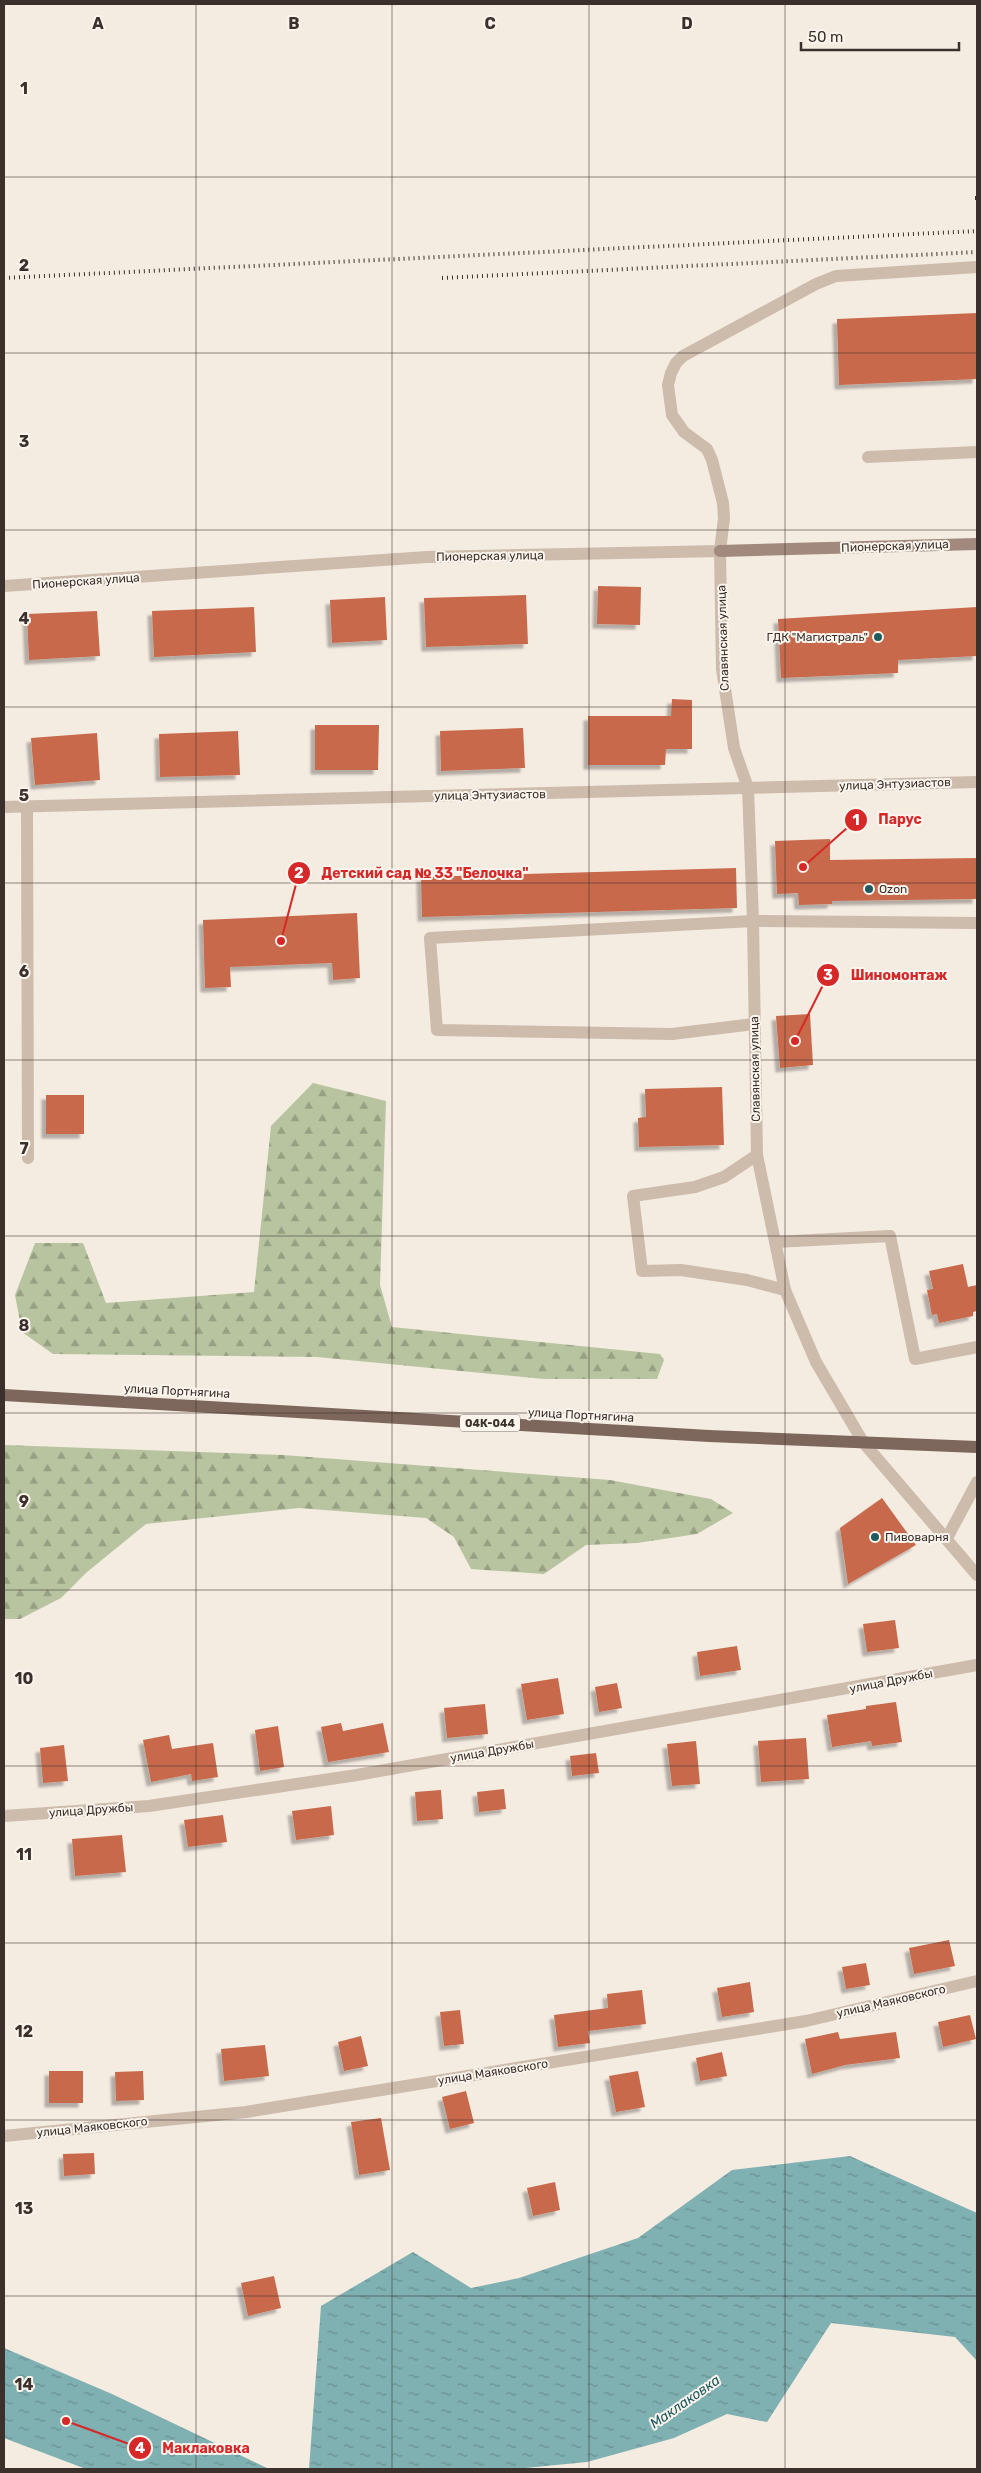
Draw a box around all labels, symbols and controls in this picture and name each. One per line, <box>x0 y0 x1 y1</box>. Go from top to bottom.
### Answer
text: A <box>92 14 104 33</box>
text: B <box>288 14 300 33</box>
text: C <box>484 14 496 33</box>
text: D <box>681 14 693 33</box>
scale bar <box>801 20 958 52</box>
text: 50 m <box>808 28 843 46</box>
text: 1 <box>20 79 28 98</box>
text: 2 <box>19 256 29 275</box>
text: 3 <box>19 432 29 451</box>
street label: Пионерская улица <box>841 537 949 555</box>
street label: Пионерская улица <box>436 548 544 564</box>
street label: Пионерская улица <box>32 570 140 592</box>
street label: Славянская улица <box>714 585 732 691</box>
text: 4 <box>19 609 30 628</box>
place label: ГДК "Магистраль" <box>766 630 868 644</box>
marker: ГДК "Магистраль" <box>872 631 884 643</box>
street label: улица Энтузиастов <box>839 775 951 793</box>
text: 5 <box>19 786 29 805</box>
street label: улица Энтузиастов <box>434 787 546 803</box>
callout: Парус <box>843 805 932 834</box>
text: 1 <box>852 811 860 829</box>
text: Парус <box>878 811 922 828</box>
callout: Детский сад № 33 "Белочка" <box>287 858 539 887</box>
text: 2 <box>294 864 304 882</box>
text: Детский сад № 33 "Белочка" <box>321 865 529 882</box>
place label: Ozon <box>879 882 907 896</box>
marker: Ozon <box>863 883 875 895</box>
callout: Шиномонтаж <box>815 960 957 989</box>
text: 6 <box>19 962 29 981</box>
text: 3 <box>823 966 833 984</box>
text: Шиномонтаж <box>851 967 947 984</box>
street label: Славянская улица <box>747 1016 763 1122</box>
text: 7 <box>19 1139 29 1158</box>
text: 8 <box>19 1316 30 1335</box>
street label: улица Портнягина <box>123 1381 231 1401</box>
street label: улица Портнягина <box>527 1405 635 1425</box>
road number: 04К-044 <box>460 1415 520 1432</box>
text: 9 <box>19 1492 29 1511</box>
place label: Пивоварня <box>885 1530 949 1544</box>
marker: Пивоварня <box>869 1531 881 1543</box>
street label: улица Дружбы <box>848 1666 934 1696</box>
text: 10 <box>15 1669 34 1688</box>
street label: улица Дружбы <box>449 1737 535 1765</box>
street label: улица Дружбы <box>48 1800 134 1820</box>
text: 11 <box>16 1845 32 1864</box>
street label: улица Маяковского <box>835 1982 947 2020</box>
text: 12 <box>15 2022 33 2041</box>
street label: улица Маяковского <box>437 2056 549 2088</box>
street label: улица Маяковского <box>36 2114 148 2140</box>
text: 13 <box>15 2199 33 2218</box>
water label: Маклаковка <box>647 2372 723 2432</box>
text: 14 <box>15 2375 34 2394</box>
callout: Маклаковка <box>127 2433 260 2462</box>
text: 4 <box>135 2439 145 2457</box>
text: Маклаковка <box>162 2440 250 2457</box>

